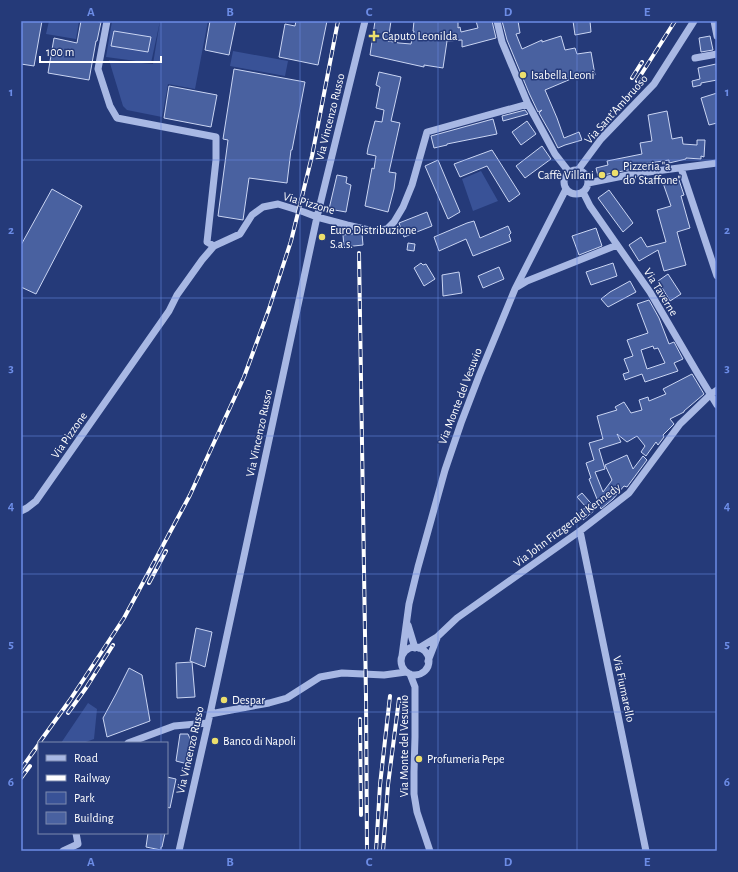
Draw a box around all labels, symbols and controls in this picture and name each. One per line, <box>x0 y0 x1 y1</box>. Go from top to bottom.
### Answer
text: A <box>87 6 95 19</box>
text: B <box>226 6 234 19</box>
text: C <box>366 6 373 19</box>
text: D <box>504 6 513 19</box>
text: E <box>644 6 651 19</box>
place label: Caputo Leonilda <box>382 30 458 42</box>
marker: Caputo Leonilda <box>369 31 379 41</box>
scale bar <box>40 38 161 64</box>
text: 100 m <box>46 46 74 58</box>
place label: Isabella Leoni <box>531 69 594 81</box>
marker: Isabella Leoni <box>518 70 528 80</box>
street label: Via Vincenzo Russo <box>313 72 347 162</box>
street label: Via Sant'Ambruoso <box>582 72 650 146</box>
text: 1 <box>9 86 13 99</box>
text: 1 <box>725 86 729 99</box>
place label: Pizzeria "a do' Staffone" <box>623 160 681 186</box>
marker: Pizzeria "a do' Staffone" <box>610 168 620 178</box>
place label: Caffè Villani <box>538 169 594 181</box>
marker: Caffè Villani <box>597 170 607 180</box>
street label: Via Pizzone <box>282 190 336 216</box>
text: 2 <box>8 224 14 237</box>
place label: Euro Distribuzione S.a.s. <box>330 224 417 250</box>
text: 2 <box>724 224 730 237</box>
marker: Euro Distribuzione S.a.s. <box>317 232 327 242</box>
street label: Via Taverne <box>642 266 680 318</box>
street label: Via Monte del Vesuvio <box>436 346 484 446</box>
text: 3 <box>8 362 14 375</box>
text: 3 <box>724 362 730 375</box>
street label: Via Vincenzo Russo <box>244 388 274 478</box>
street label: Via Pizzone <box>49 410 89 460</box>
street label: Via John Fitzgerald Kennedy <box>511 481 623 570</box>
text: 4 <box>8 500 15 513</box>
text: 4 <box>724 500 731 513</box>
text: 5 <box>8 638 14 651</box>
text: 5 <box>724 638 730 651</box>
street label: Via Fiumarello <box>611 655 637 723</box>
place label: Despar <box>232 694 265 706</box>
marker: Despar <box>219 695 229 705</box>
street label: Via Monte del Vesuvio <box>398 695 410 797</box>
street label: Via Vincenzo Russo <box>174 705 206 795</box>
place label: Banco di Napoli <box>223 735 296 747</box>
marker: Banco di Napoli <box>210 736 220 746</box>
legend <box>38 742 168 834</box>
text: Road <box>74 752 98 764</box>
place label: Profumeria Pepe <box>427 753 505 765</box>
marker: Profumeria Pepe <box>414 754 424 764</box>
text: Railway <box>74 772 110 785</box>
text: 6 <box>8 776 14 789</box>
text: 6 <box>724 776 730 789</box>
text: Park <box>74 792 95 804</box>
text: Building <box>74 812 114 824</box>
text: A <box>87 856 95 869</box>
text: B <box>226 856 234 869</box>
text: C <box>366 856 373 869</box>
text: D <box>504 856 513 869</box>
text: E <box>644 856 651 869</box>

